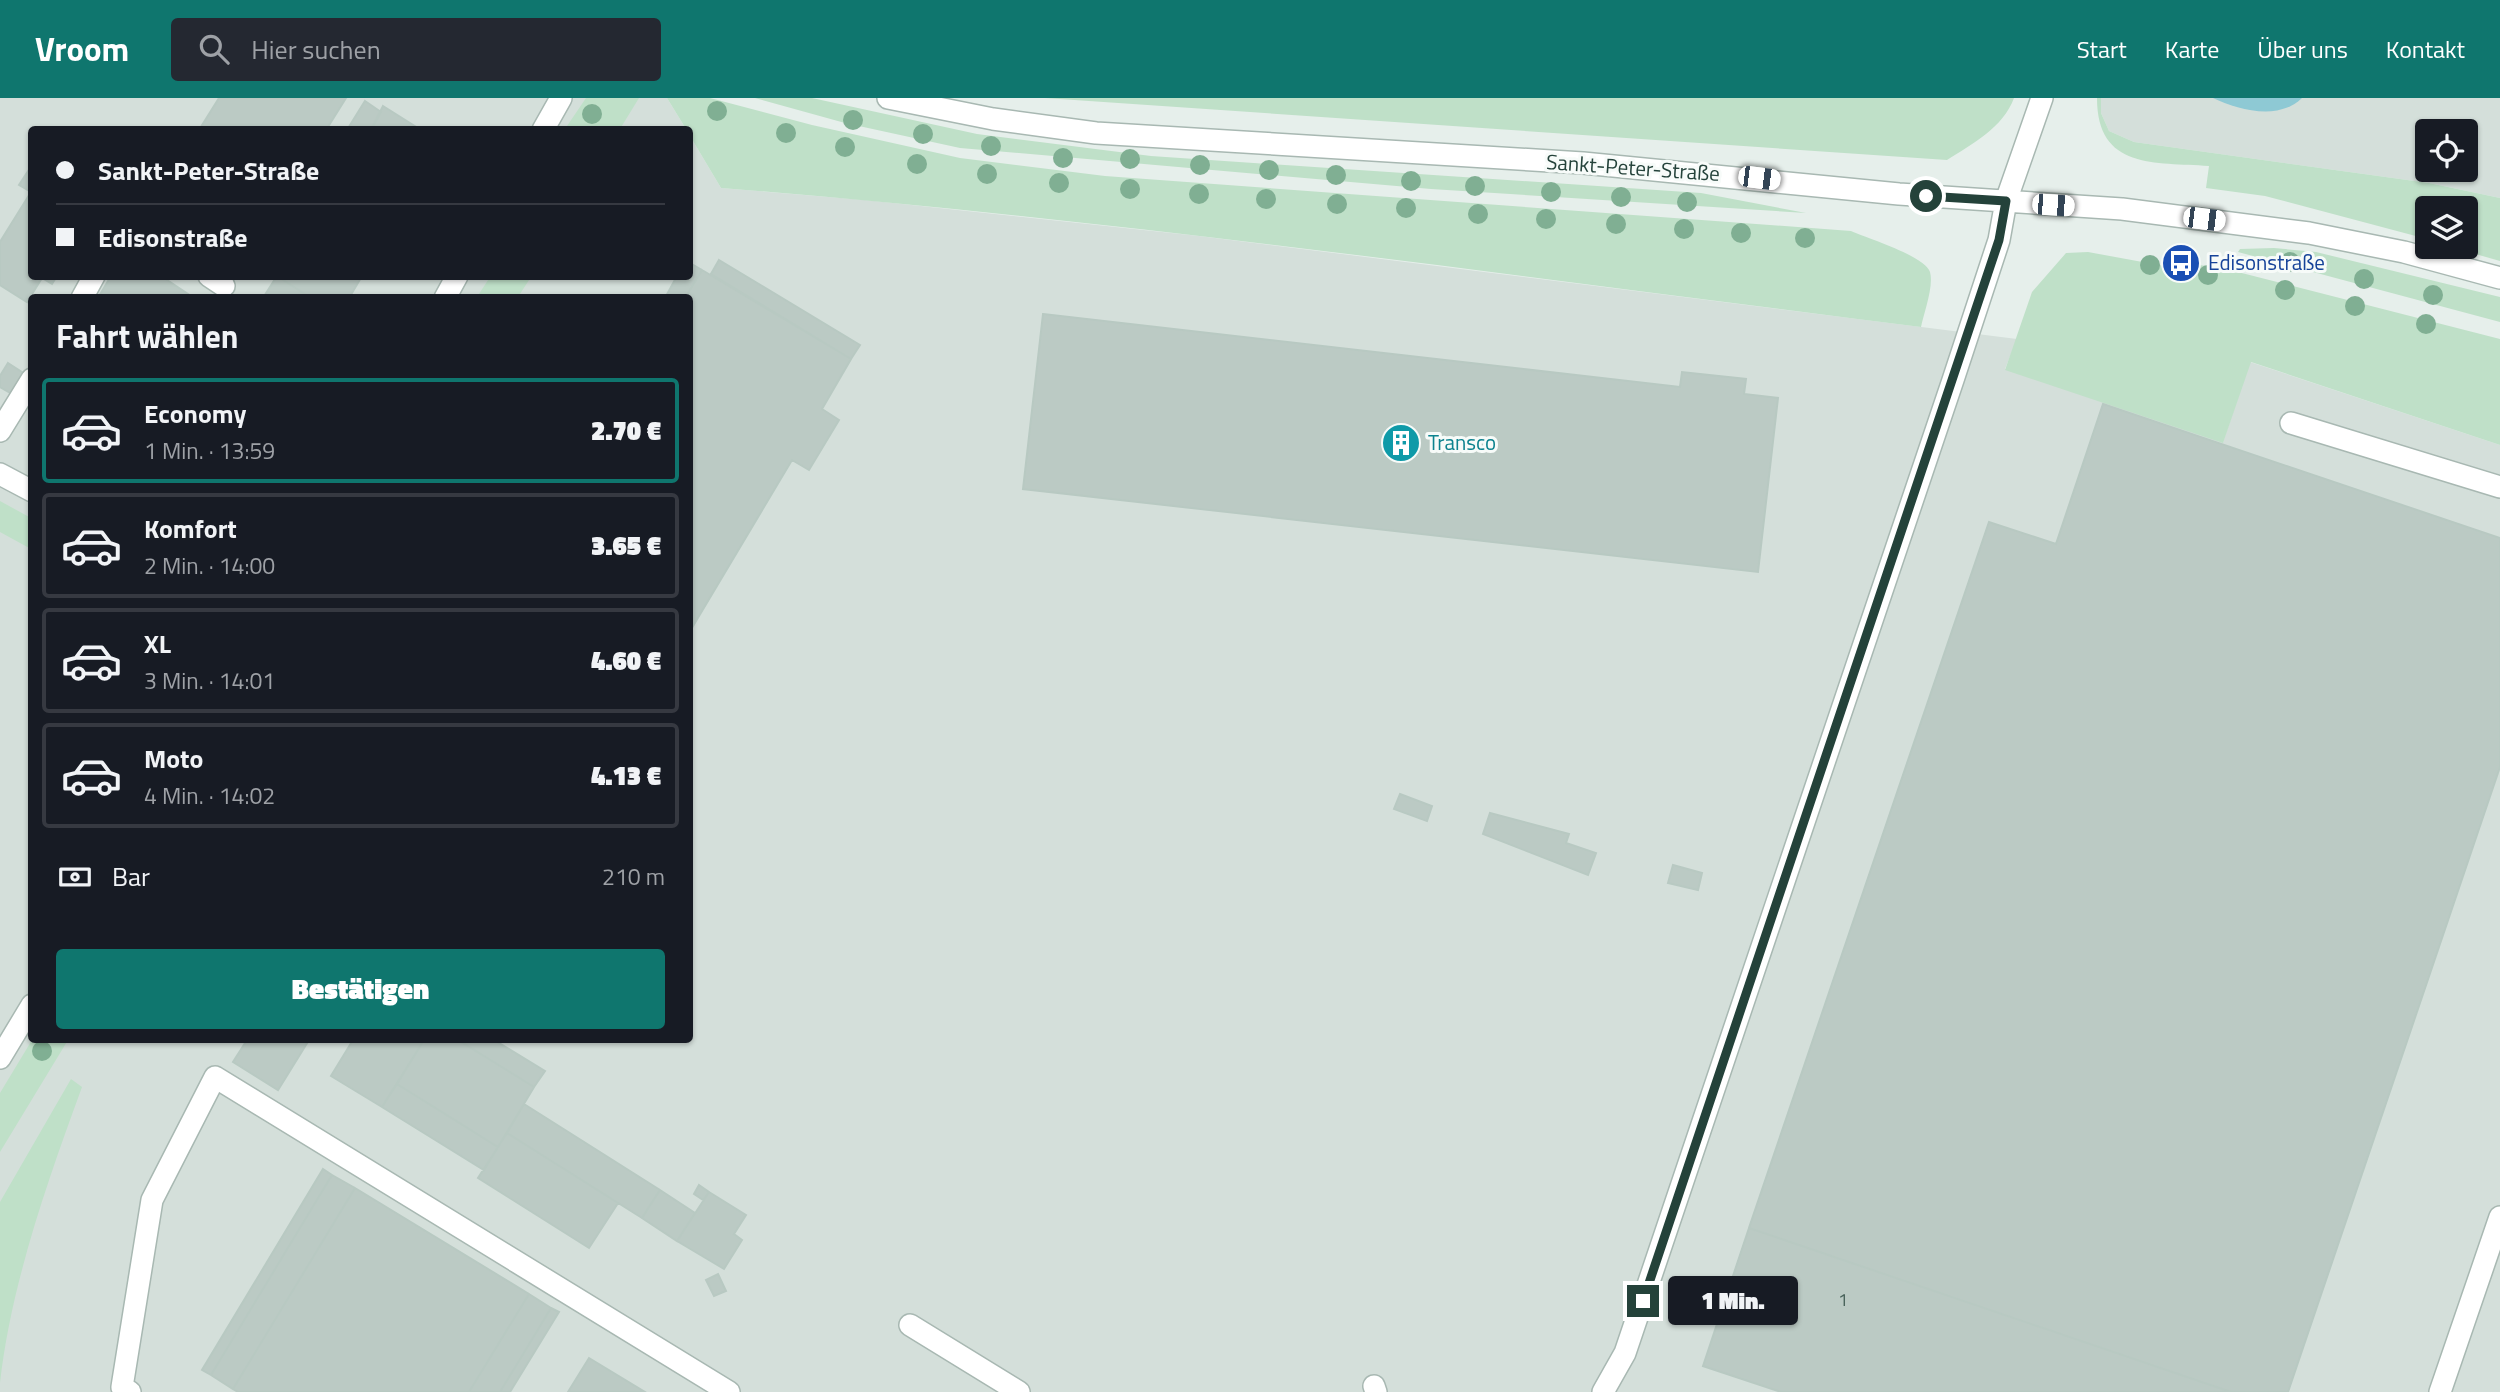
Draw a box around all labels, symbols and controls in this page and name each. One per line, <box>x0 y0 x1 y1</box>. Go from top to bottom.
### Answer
search box <box>171 18 661 81</box>
text: Vroom <box>35 24 129 74</box>
icon: search <box>195 30 233 68</box>
text: Hier suchen <box>251 30 381 69</box>
text: Start <box>2077 31 2127 67</box>
text: Karte <box>2165 31 2219 67</box>
text: Über uns <box>2257 31 2348 67</box>
text: Kontakt <box>2386 31 2465 67</box>
map controls <box>2415 119 2478 259</box>
button: locate <box>2415 119 2478 182</box>
street label: Sankt-Peter-Straße <box>1545 145 1721 189</box>
text: Sankt-Peter-Straße <box>98 151 319 190</box>
car <box>1737 165 1782 191</box>
route start <box>1910 180 1942 212</box>
car <box>2032 193 2075 217</box>
button: layers <box>2415 196 2478 259</box>
car <box>2182 206 2227 232</box>
text: Edisonstraße <box>98 218 248 257</box>
bus stop icon: Edisonstraße <box>2160 242 2202 284</box>
place label: Edisonstraße <box>2208 246 2325 278</box>
text: Fahrt wählen <box>56 312 239 360</box>
text: Economy <box>144 394 246 433</box>
icon: car <box>60 399 123 462</box>
text: 2.70 € <box>591 411 661 450</box>
building icon: Transco <box>1380 422 1422 464</box>
place label: Transco <box>1428 426 1496 458</box>
text: 1 Min. · 13:59 <box>144 433 275 468</box>
text: Komfort <box>144 509 237 548</box>
icon: car <box>60 514 123 577</box>
text: 3.65 € <box>591 526 661 565</box>
text: 2 Min. · 14:00 <box>144 548 275 583</box>
text: XL <box>144 624 171 663</box>
icon: car <box>60 629 123 692</box>
text: 4.60 € <box>591 641 661 680</box>
text: 3 Min. · 14:01 <box>144 663 275 698</box>
text: Moto <box>144 739 203 778</box>
icon: car <box>60 744 123 807</box>
text: 4.13 € <box>591 756 661 795</box>
text: 4 Min. · 14:02 <box>144 778 275 813</box>
text: Bar <box>112 857 150 896</box>
icon: cash <box>56 858 94 896</box>
text: 210 m <box>602 859 665 894</box>
button: Bestätigen <box>56 949 665 1029</box>
callout: 1 Min. <box>1668 1276 1797 1326</box>
text: 1 Min. <box>1701 1283 1765 1318</box>
route end <box>1627 1285 1659 1317</box>
house number: 1 <box>1838 1286 1848 1313</box>

